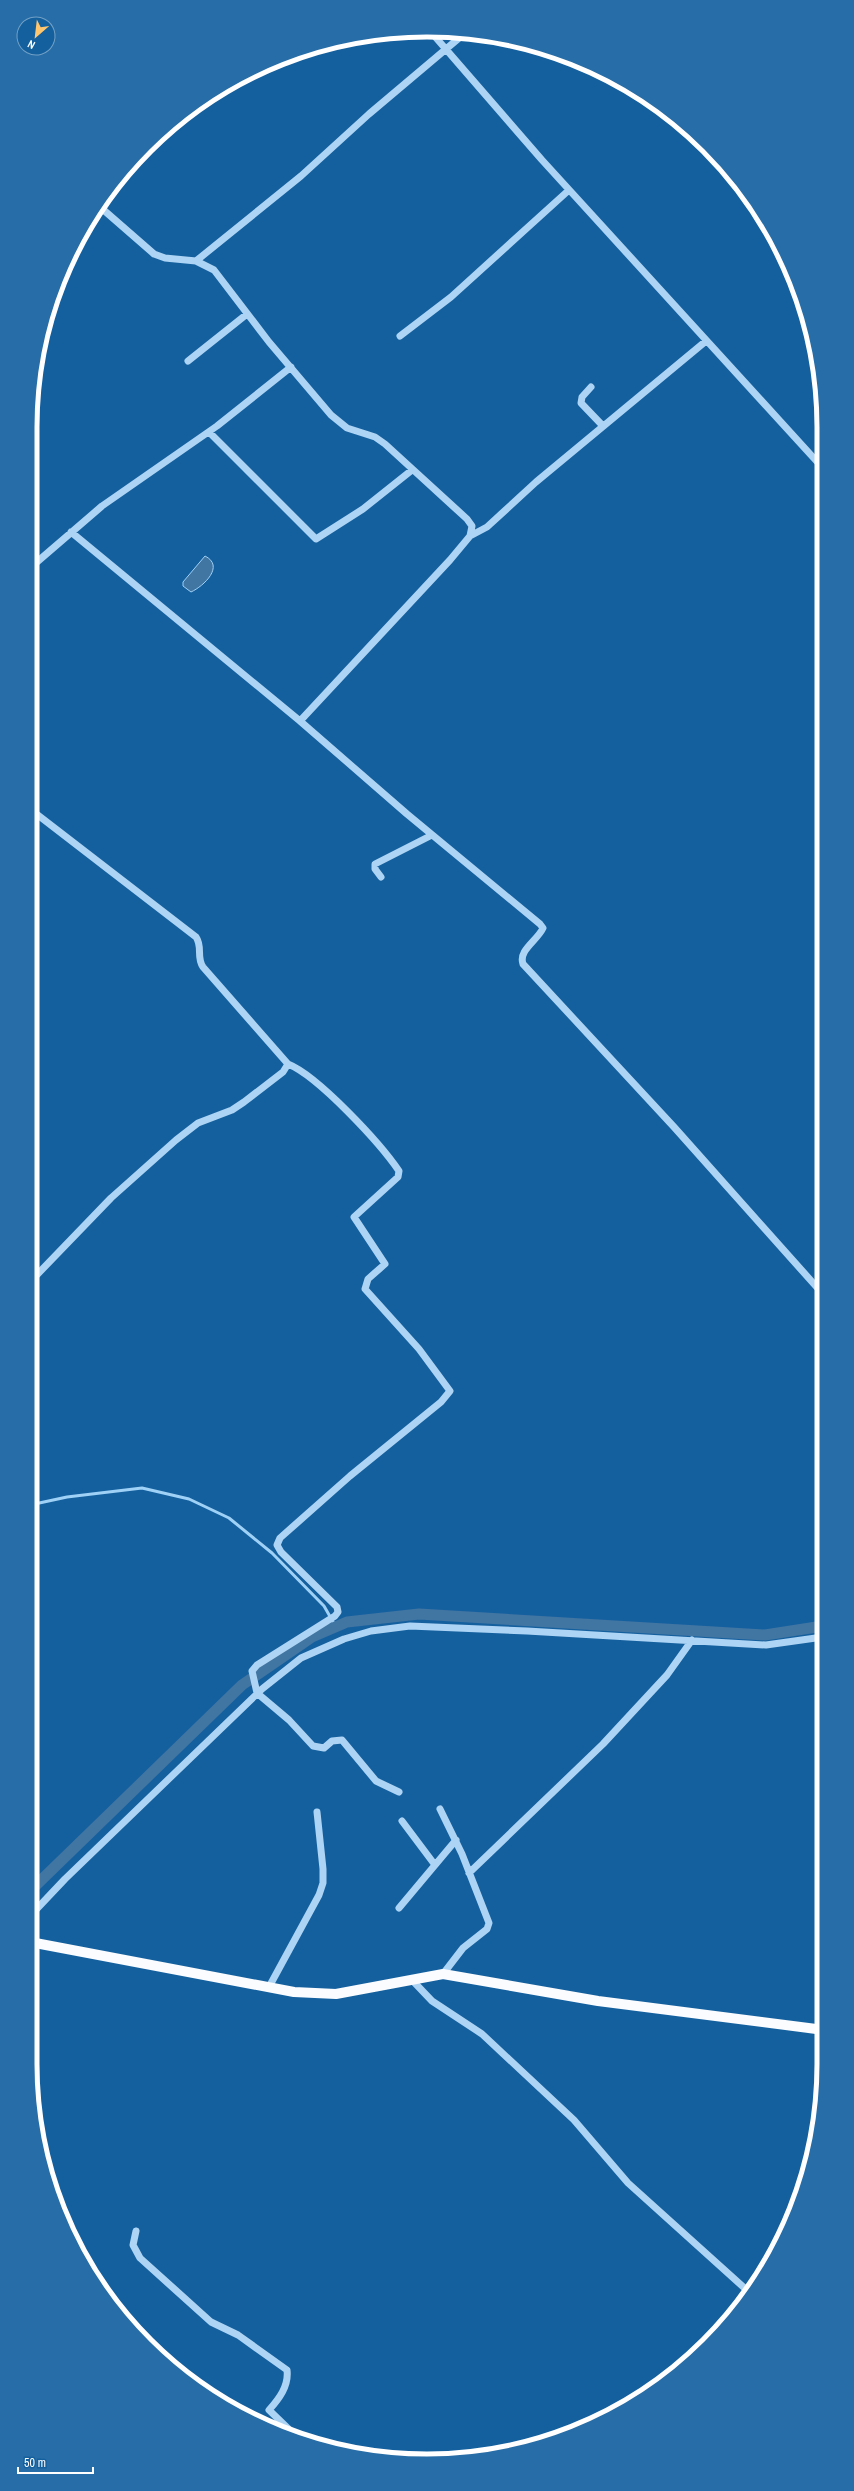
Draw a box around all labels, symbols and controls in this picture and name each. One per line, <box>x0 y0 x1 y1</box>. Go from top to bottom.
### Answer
north arrow <box>16 16 56 56</box>
text: N <box>25 37 37 53</box>
scale bar <box>18 2449 93 2475</box>
text: 50 m <box>24 2455 46 2471</box>

